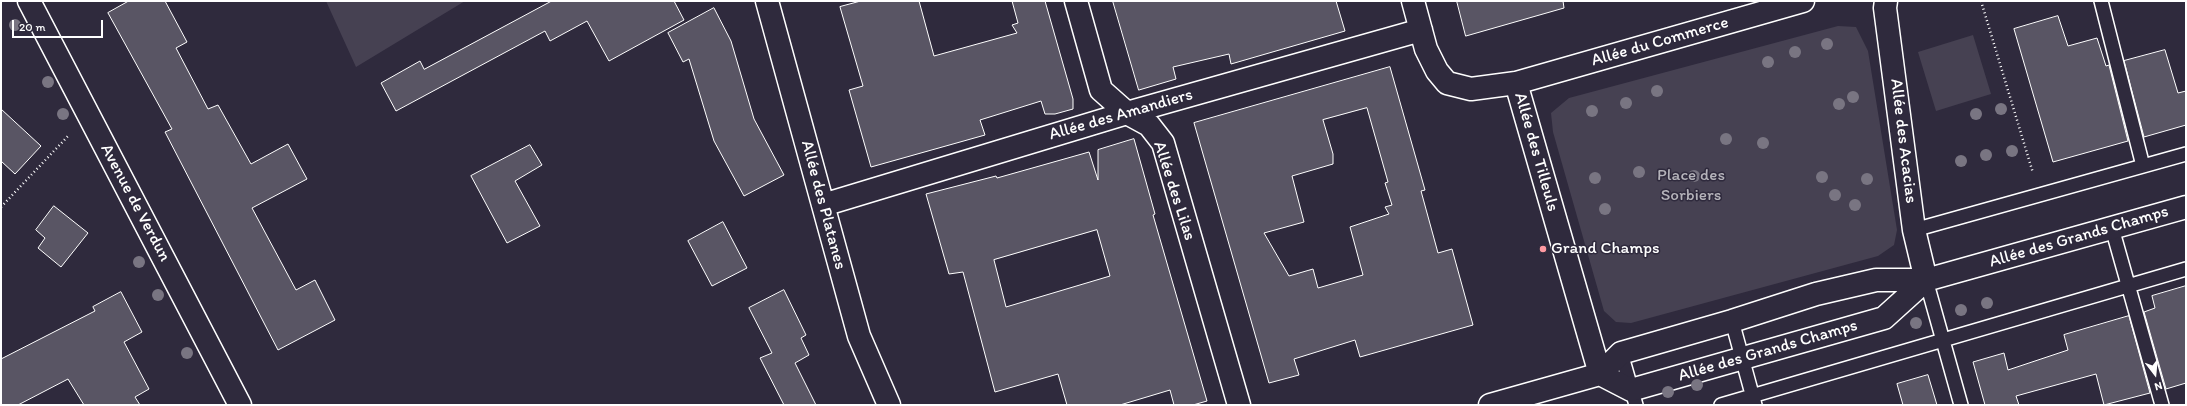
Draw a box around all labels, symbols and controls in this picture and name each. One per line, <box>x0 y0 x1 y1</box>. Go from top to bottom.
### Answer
scale bar <box>14 12 105 38</box>
street label: Allée du Commerce <box>1589 13 1731 71</box>
text: 20 m <box>19 20 46 34</box>
street label: Allée des Acacias <box>1885 77 1921 205</box>
street label: Allée des Amandiers <box>1047 85 1195 145</box>
street label: Allée des Tilleuls <box>1509 90 1563 214</box>
street label: Allée des Platanes <box>796 138 850 272</box>
street label: Allée des Lilas <box>1148 139 1200 243</box>
street label: Avenue de Verdun <box>95 141 175 265</box>
park label: Place des Sorbiers <box>1657 166 1725 206</box>
street label: Allée des Grands Champs <box>1987 202 2171 272</box>
place label: Grand Champs <box>1551 239 1660 259</box>
marker: Grand Champs <box>1538 244 1548 254</box>
street label: Allée des Grands Champs <box>1676 316 1860 386</box>
north arrow <box>2135 354 2175 394</box>
text: N <box>2153 379 2164 393</box>

